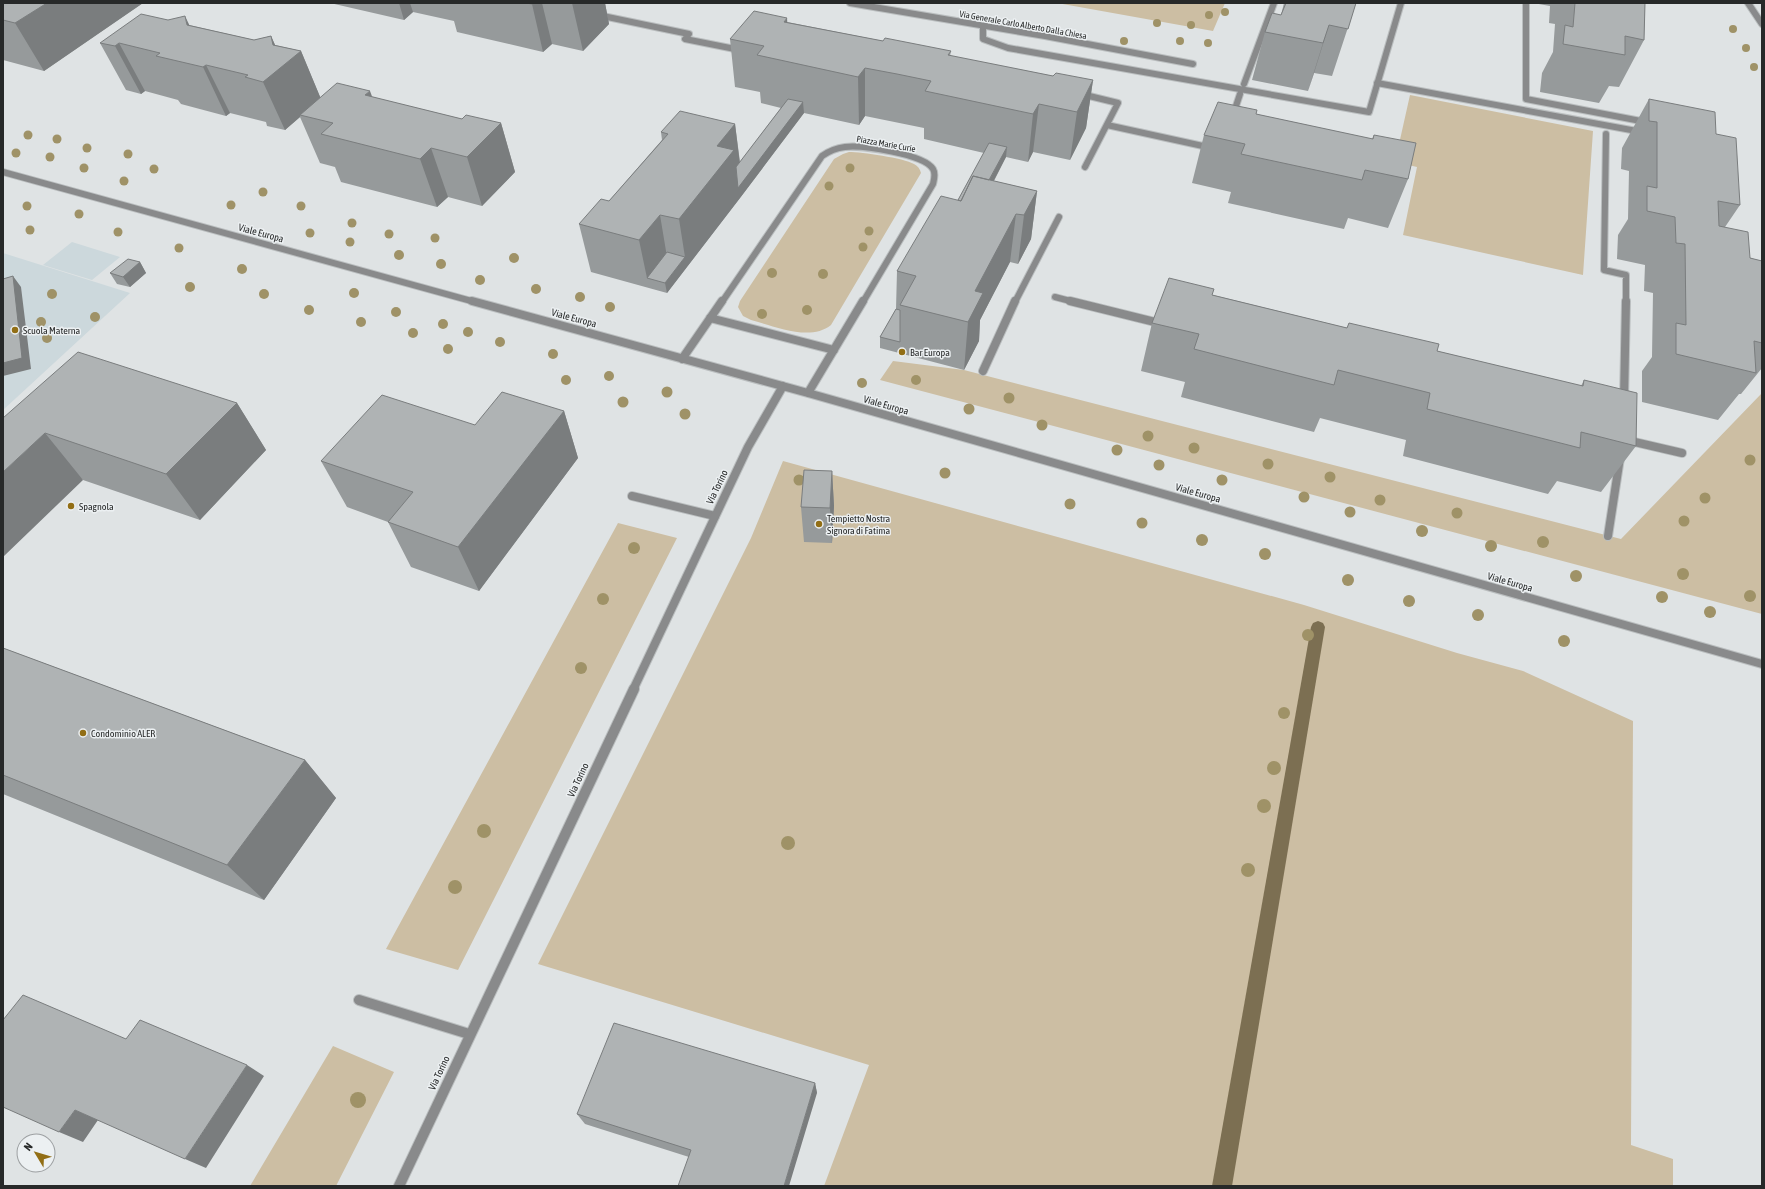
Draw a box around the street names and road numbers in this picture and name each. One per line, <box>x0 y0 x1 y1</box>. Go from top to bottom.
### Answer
street label: Via Generale Carlo Alberto Dalla Chiesa <box>959 9 1087 41</box>
street label: Piazza Marie Curie <box>856 134 916 154</box>
street label: Viale Europa <box>237 222 285 244</box>
street label: Viale Europa <box>550 307 598 329</box>
street label: Viale Europa <box>862 393 910 417</box>
street label: Via Torino <box>704 468 730 506</box>
street label: Viale Europa <box>1174 481 1222 505</box>
street label: Viale Europa <box>1486 570 1534 594</box>
street label: Via Torino <box>565 761 591 799</box>
street label: Via Torino <box>426 1054 452 1092</box>

